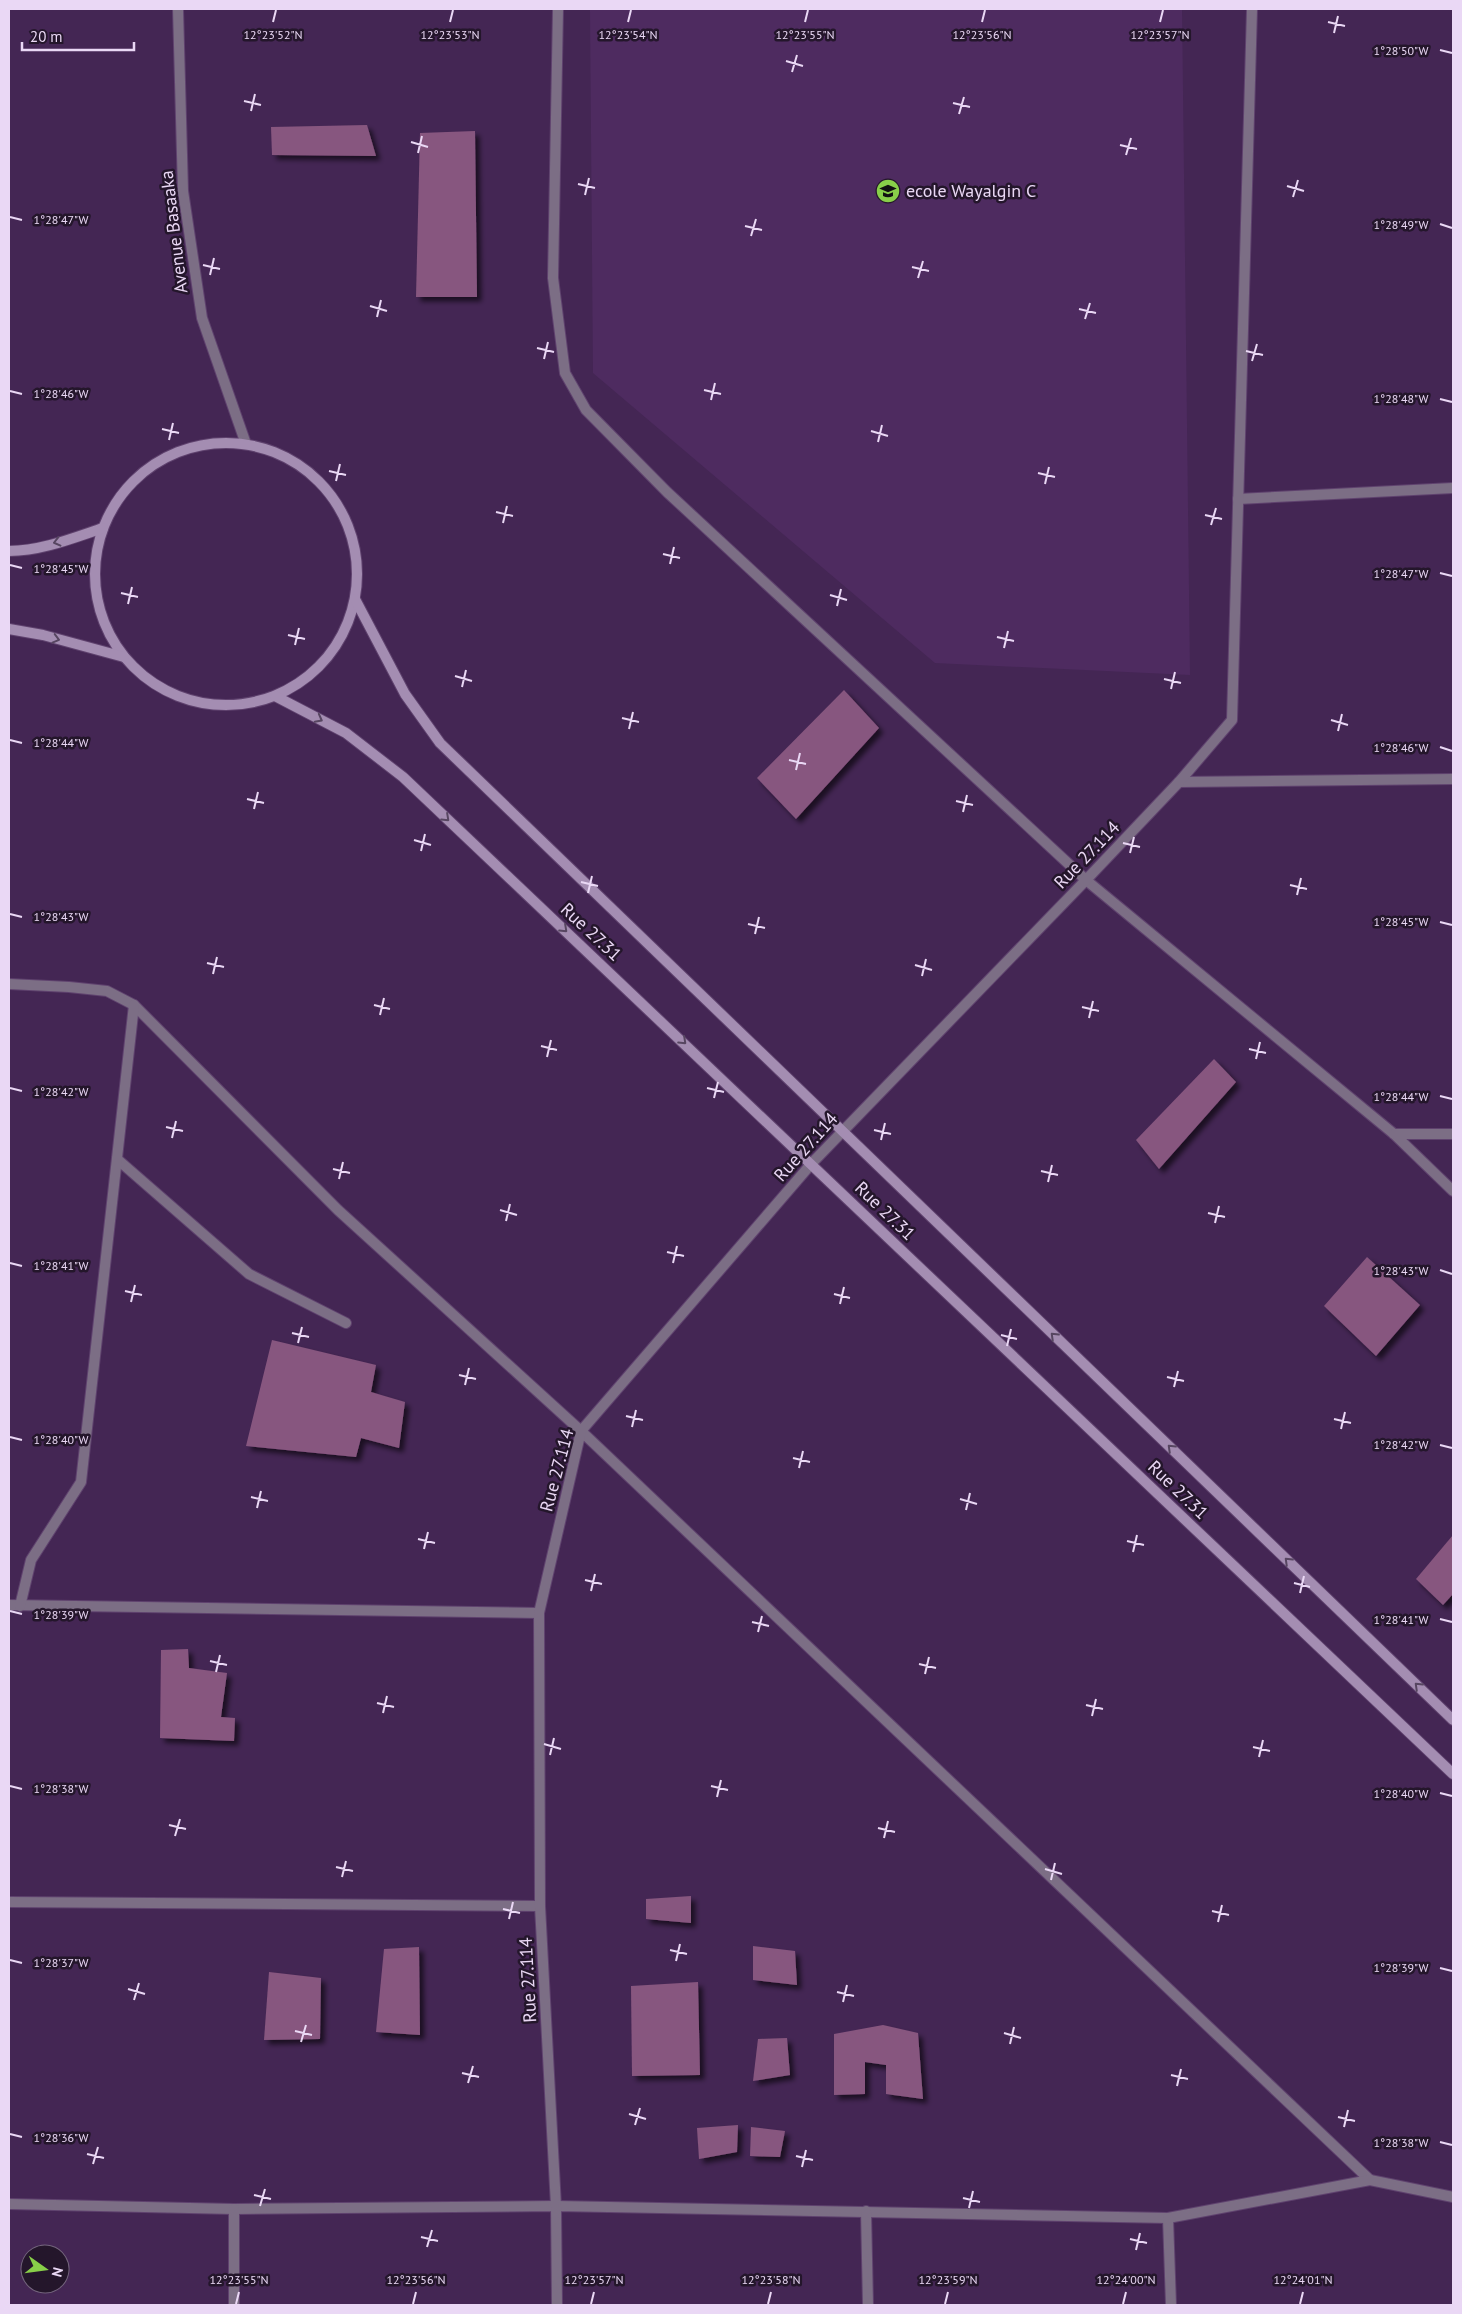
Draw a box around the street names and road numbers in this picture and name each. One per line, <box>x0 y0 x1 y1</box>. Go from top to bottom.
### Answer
street label: Avenue Basaaka <box>155 169 192 295</box>
street label: Rue 27.114 <box>1049 816 1125 893</box>
street label: Rue 27.31 <box>556 898 627 966</box>
street label: Rue 27.114 <box>769 1107 843 1186</box>
street label: Rue 27.31 <box>850 1176 920 1245</box>
street label: Rue 27.114 <box>534 1426 579 1514</box>
street label: Rue 27.31 <box>1143 1455 1213 1524</box>
street label: Rue 27.114 <box>514 1937 541 2023</box>

